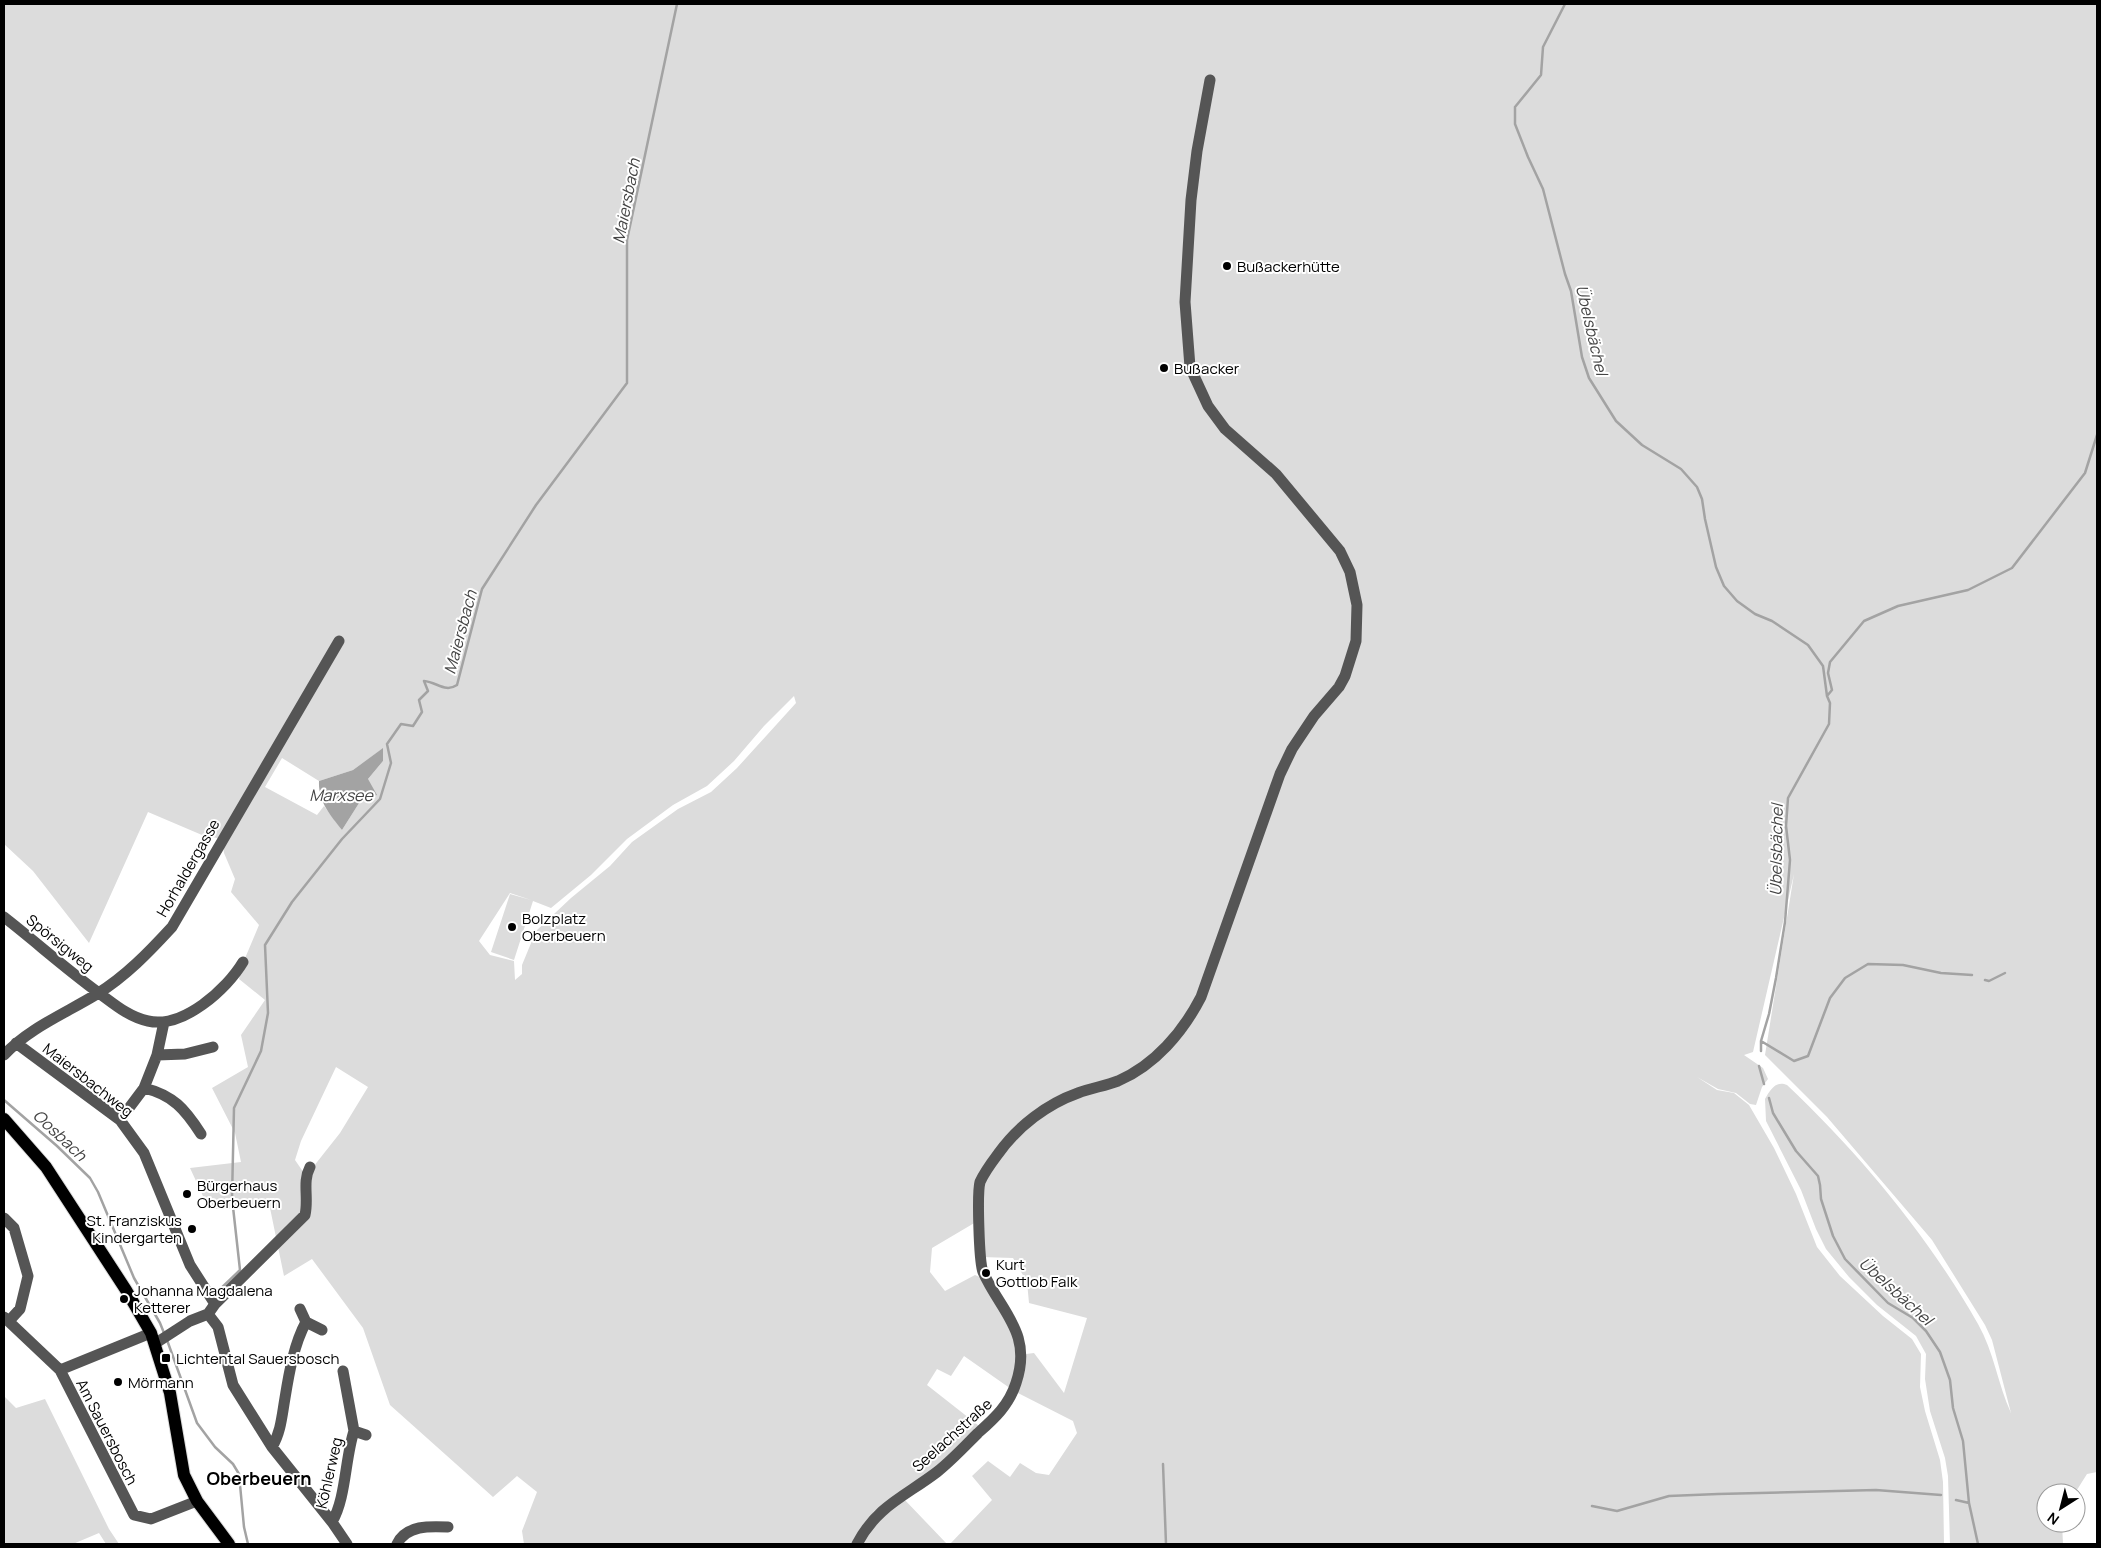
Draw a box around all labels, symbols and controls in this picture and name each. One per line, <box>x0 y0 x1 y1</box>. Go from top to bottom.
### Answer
water label: Maiersbach <box>607 156 645 245</box>
place label: Bußackerhütte <box>1237 256 1340 277</box>
marker: Bußackerhütte <box>1221 260 1233 272</box>
water label: Übelsbächel <box>1571 283 1614 380</box>
place label: Bußacker <box>1174 358 1240 379</box>
marker: Bußacker <box>1158 362 1170 374</box>
water label: Maiersbach <box>438 587 482 676</box>
water label: Marxsee <box>309 784 374 806</box>
water label: Übelsbächel <box>1764 802 1788 896</box>
street label: Horhaldergasse <box>151 815 225 921</box>
place label: Bolzplatz Oberbeuern <box>522 908 606 946</box>
street label: Spörsigweg <box>22 909 98 977</box>
marker: Bolzplatz Oberbeuern <box>506 921 518 933</box>
street label: Maiersbachweg <box>38 1038 138 1122</box>
water label: Oosbach <box>28 1104 92 1166</box>
place label: Bürgerhaus Oberbeuern <box>197 1175 281 1213</box>
marker: Bürgerhaus Oberbeuern <box>181 1188 193 1200</box>
place label: St. Franziskus Kindergarten <box>86 1210 182 1248</box>
marker: St. Franziskus Kindergarten <box>186 1223 198 1235</box>
water label: Übelsbächel <box>1854 1252 1939 1331</box>
place label: Kurt Gottlob Falk <box>996 1254 1078 1292</box>
marker: Kurt Gottlob Falk <box>980 1267 992 1279</box>
place label: Johanna Magdalena Ketterer <box>134 1280 273 1318</box>
marker: Johanna Magdalena Ketterer <box>118 1293 130 1305</box>
place label: Lichtental Sauersbosch <box>176 1348 339 1369</box>
marker: Lichtental Sauersbosch <box>160 1352 172 1364</box>
place label: Mörmann <box>128 1372 194 1393</box>
street label: Am Sauersbosch <box>71 1375 143 1489</box>
marker: Mörmann <box>112 1376 124 1388</box>
street label: Seelachstraße <box>907 1393 997 1477</box>
street label: Köhlerweg <box>311 1435 347 1511</box>
district label: Oberbeuern <box>206 1466 312 1490</box>
north arrow <box>2036 1483 2086 1533</box>
text: N <box>2043 1508 2063 1530</box>

